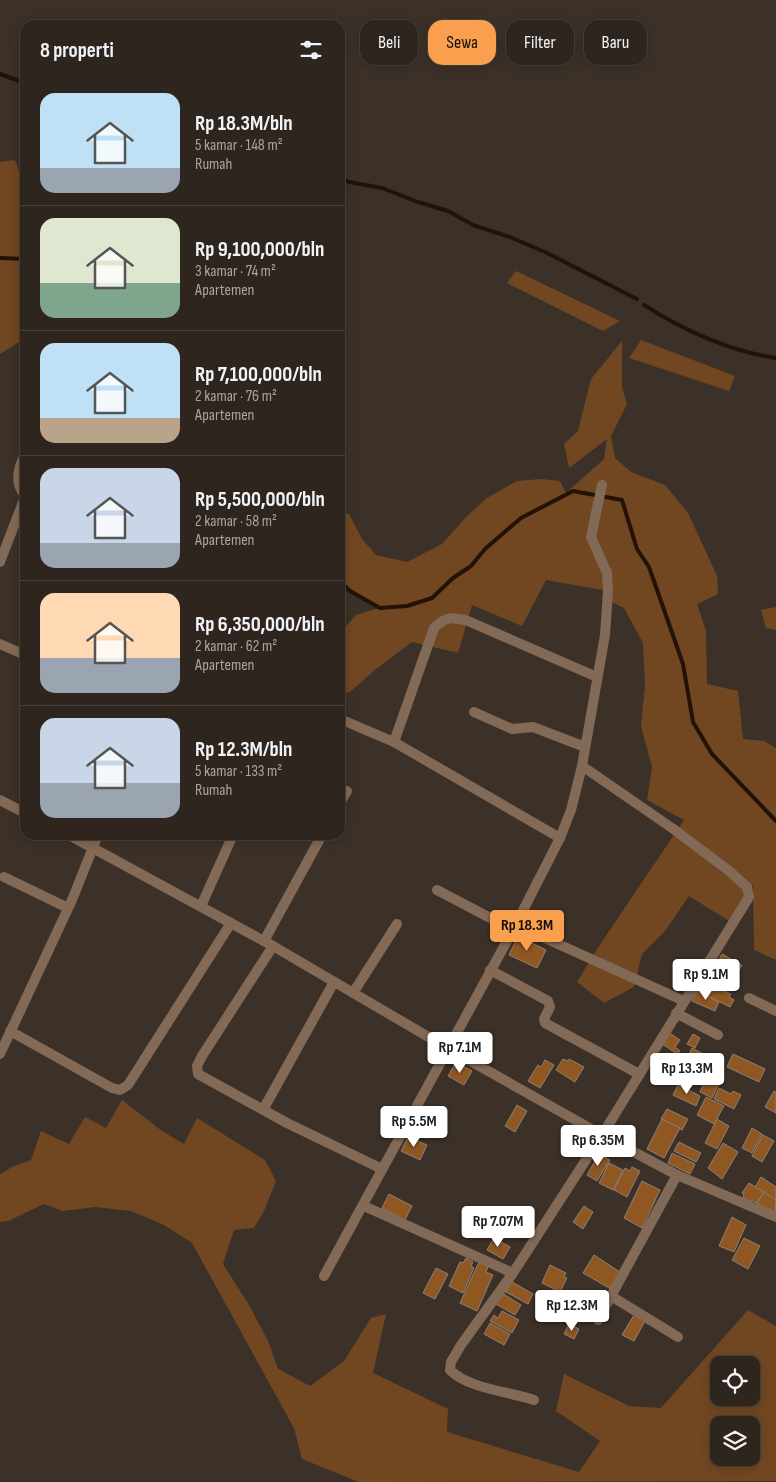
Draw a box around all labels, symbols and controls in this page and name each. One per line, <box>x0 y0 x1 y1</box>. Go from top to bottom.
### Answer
chip: Beli <box>360 20 418 65</box>
chip: Sewa <box>428 20 496 65</box>
chip: Filter <box>506 20 574 65</box>
chip: Baru <box>584 20 647 65</box>
icon: filters <box>297 36 325 64</box>
text: 8 properti <box>40 38 114 63</box>
text: Rp 18.3M/bln <box>195 111 293 136</box>
icon: home <box>80 113 140 173</box>
text: 5 kamar · 148 m² <box>195 136 283 155</box>
text: Rumah <box>195 155 232 174</box>
text: Rp 9,100,000/bln <box>195 237 324 262</box>
icon: home <box>80 238 140 298</box>
text: 3 kamar · 74 m² <box>195 262 276 281</box>
text: Apartemen <box>195 281 254 300</box>
text: Rp 7,100,000/bln <box>195 362 322 387</box>
icon: home <box>80 363 140 423</box>
text: 2 kamar · 76 m² <box>195 387 277 406</box>
text: Apartemen <box>195 406 254 425</box>
text: Rp 5,500,000/bln <box>195 487 325 512</box>
icon: home <box>80 488 140 548</box>
text: 2 kamar · 58 m² <box>195 512 277 531</box>
text: Apartemen <box>195 531 254 550</box>
text: Rp 6,350,000/bln <box>195 612 325 637</box>
icon: home <box>80 613 140 673</box>
text: 2 kamar · 62 m² <box>195 637 277 656</box>
text: Apartemen <box>195 656 254 675</box>
text: Rp 12.3M/bln <box>195 737 292 762</box>
icon: home <box>80 738 140 798</box>
text: 5 kamar · 133 m² <box>195 762 282 781</box>
text: Rumah <box>195 781 232 800</box>
pin: Rp 18.3M <box>475 910 579 952</box>
text: Rp 18.3M <box>501 916 553 935</box>
pin: Rp 9.1M <box>660 958 752 1001</box>
text: Rp 9.1M <box>684 965 728 984</box>
pin: Rp 7.1M <box>414 1032 506 1074</box>
text: Rp 7.1M <box>439 1038 481 1057</box>
pin: Rp 13.3M <box>635 1052 739 1095</box>
text: Rp 13.3M <box>661 1059 713 1078</box>
pin: Rp 5.5M <box>368 1106 460 1148</box>
text: Rp 5.5M <box>391 1112 437 1131</box>
pin: Rp 6.35M <box>546 1124 650 1167</box>
text: Rp 6.35M <box>572 1131 624 1150</box>
pin: Rp 7.07M <box>446 1206 550 1248</box>
text: Rp 7.07M <box>473 1212 523 1231</box>
pin: Rp 12.3M <box>520 1290 624 1332</box>
text: Rp 12.3M <box>546 1296 598 1315</box>
map controls <box>710 1356 760 1466</box>
button: locate <box>710 1356 760 1406</box>
button: layers <box>710 1416 760 1466</box>

